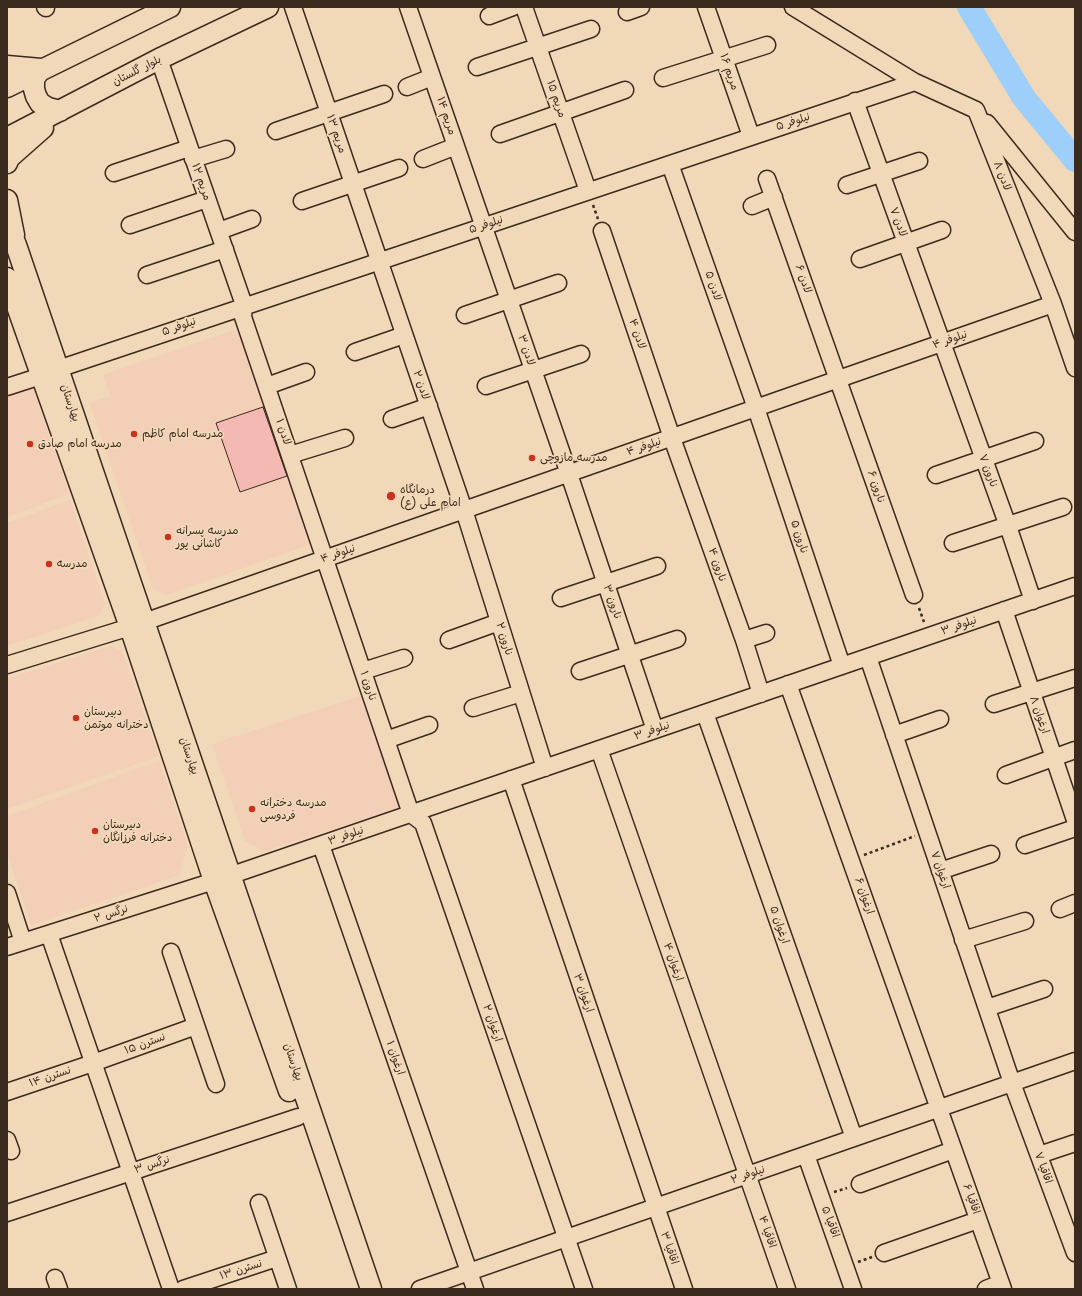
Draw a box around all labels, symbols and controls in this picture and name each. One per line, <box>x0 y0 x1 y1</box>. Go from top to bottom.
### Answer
street label: مریم ۱۶ <box>717 52 741 92</box>
street label: بلوار گلستان <box>110 53 164 89</box>
street label: مریم ۱۵ <box>543 79 569 119</box>
street label: مریم ۱۴ <box>433 95 459 137</box>
street label: نیلوفر ۵ <box>774 110 812 134</box>
street label: مریم ۱۳ <box>323 113 349 155</box>
street label: لادن ۸ <box>990 159 1014 193</box>
street label: مریم ۱۲ <box>188 162 214 202</box>
street label: لادن ۷ <box>887 205 909 239</box>
street label: نیلوفر ۵ <box>467 213 505 237</box>
street label: لادن ۶ <box>792 263 814 295</box>
street label: لادن ۵ <box>702 269 724 303</box>
street label: نیلوفر ۵ <box>160 315 198 339</box>
street label: لادن ۴ <box>626 317 648 351</box>
street label: نیلوفر ۴ <box>931 328 969 352</box>
street label: لادن ۳ <box>515 333 537 367</box>
street label: لادن ۲ <box>410 369 432 401</box>
street label: بهارستان <box>57 383 83 423</box>
street label: لادن ۱ <box>272 417 294 447</box>
place label: مدرسه امام کاظم <box>142 427 223 441</box>
marker: مدرسه امام کاظم <box>129 429 139 439</box>
street label: نیلوفر ۴ <box>625 435 663 459</box>
place label: مدرسه امام صادق <box>38 437 122 451</box>
marker: مدرسه امام صادق <box>25 439 35 449</box>
place label: مدرسه مازوچی <box>540 451 607 465</box>
street label: نارون ۷ <box>976 452 1000 490</box>
marker: مدرسه مازوچی <box>527 453 537 463</box>
street label: نارون ۶ <box>864 469 888 505</box>
place label: درمانگاه امام علی (ع) <box>400 483 461 509</box>
marker: درمانگاه امام علی (ع) <box>385 490 397 502</box>
street label: نارون ۵ <box>787 519 811 555</box>
place label: مدرسه پسرانه کاشانی پور <box>176 524 238 550</box>
marker: مدرسه پسرانه کاشانی پور <box>163 532 173 542</box>
street label: نیلوفر ۴ <box>319 542 357 566</box>
street label: نارون ۴ <box>705 546 729 584</box>
place label: مدرسه <box>57 557 87 571</box>
marker: مدرسه <box>44 559 54 569</box>
street label: نارون ۳ <box>600 583 624 621</box>
street label: نیلوفر ۳ <box>940 614 978 638</box>
street label: نارون ۲ <box>493 621 515 657</box>
street label: نارون ۱ <box>357 669 379 703</box>
street label: ارغوان ۸ <box>1026 694 1052 736</box>
place label: دبیرستان دخترانه موتمن <box>84 705 148 731</box>
marker: دبیرستان دخترانه موتمن <box>71 713 81 723</box>
street label: نیلوفر ۳ <box>633 719 671 743</box>
street label: بهارستان <box>176 736 202 776</box>
place label: مدرسه دخترانه فردوسی <box>260 796 326 822</box>
marker: مدرسه دخترانه فردوسی <box>247 804 257 814</box>
place label: دبیرستان دخترانه فرزانگان <box>103 818 172 844</box>
street label: نیلوفر ۳ <box>327 824 365 848</box>
marker: دبیرستان دخترانه فرزانگان <box>90 826 100 836</box>
street label: ارغوان ۷ <box>927 849 953 891</box>
street label: ارغوان ۶ <box>852 876 876 916</box>
street label: نرگس ۲ <box>92 902 130 926</box>
street label: ارغوان ۵ <box>766 904 792 946</box>
street label: ارغوان ۴ <box>660 941 686 983</box>
street label: ارغوان ۳ <box>570 972 596 1014</box>
street label: ارغوان ۲ <box>479 1003 505 1043</box>
street label: نسترن ۱۵ <box>123 1031 167 1057</box>
street label: ارغوان ۱ <box>383 1039 407 1077</box>
street label: بهارستان <box>280 1042 306 1082</box>
street label: نسترن ۱۴ <box>27 1064 73 1090</box>
street label: اقاقیا ۷ <box>1031 1150 1055 1186</box>
street label: نرگس ۳ <box>133 1153 171 1177</box>
street label: نیلوفر ۲ <box>729 1163 767 1187</box>
street label: اقاقیا ۶ <box>959 1182 983 1216</box>
street label: اقاقیا ۵ <box>818 1204 842 1240</box>
street label: اقاقیا ۴ <box>755 1214 779 1250</box>
street label: اقاقیا ۳ <box>657 1230 681 1266</box>
street label: نسترن ۱۳ <box>218 1257 264 1283</box>

